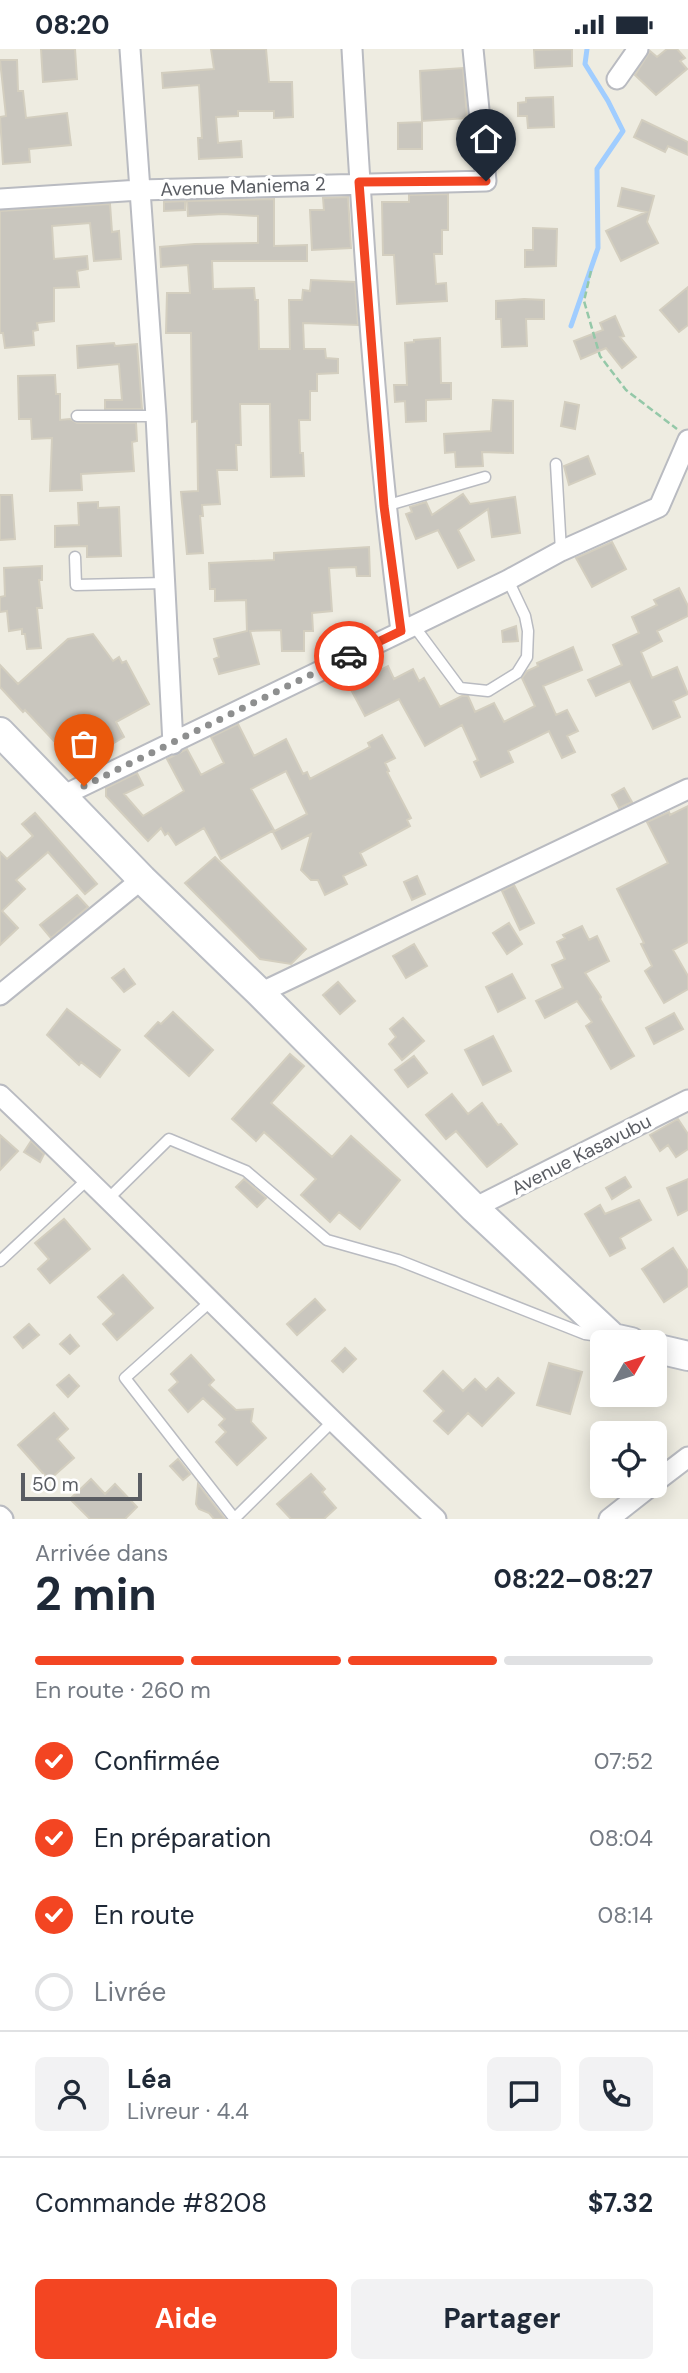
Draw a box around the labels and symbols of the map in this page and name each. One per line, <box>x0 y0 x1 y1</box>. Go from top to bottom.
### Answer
pin <box>456 109 516 181</box>
street label: Avenue Maniema 2 <box>160 171 326 202</box>
courier <box>314 621 384 691</box>
pin <box>54 714 114 786</box>
street label: Avenue Kasavubu <box>507 1108 655 1201</box>
north arrow <box>590 1330 667 1407</box>
scale bar <box>21 1470 142 1502</box>

